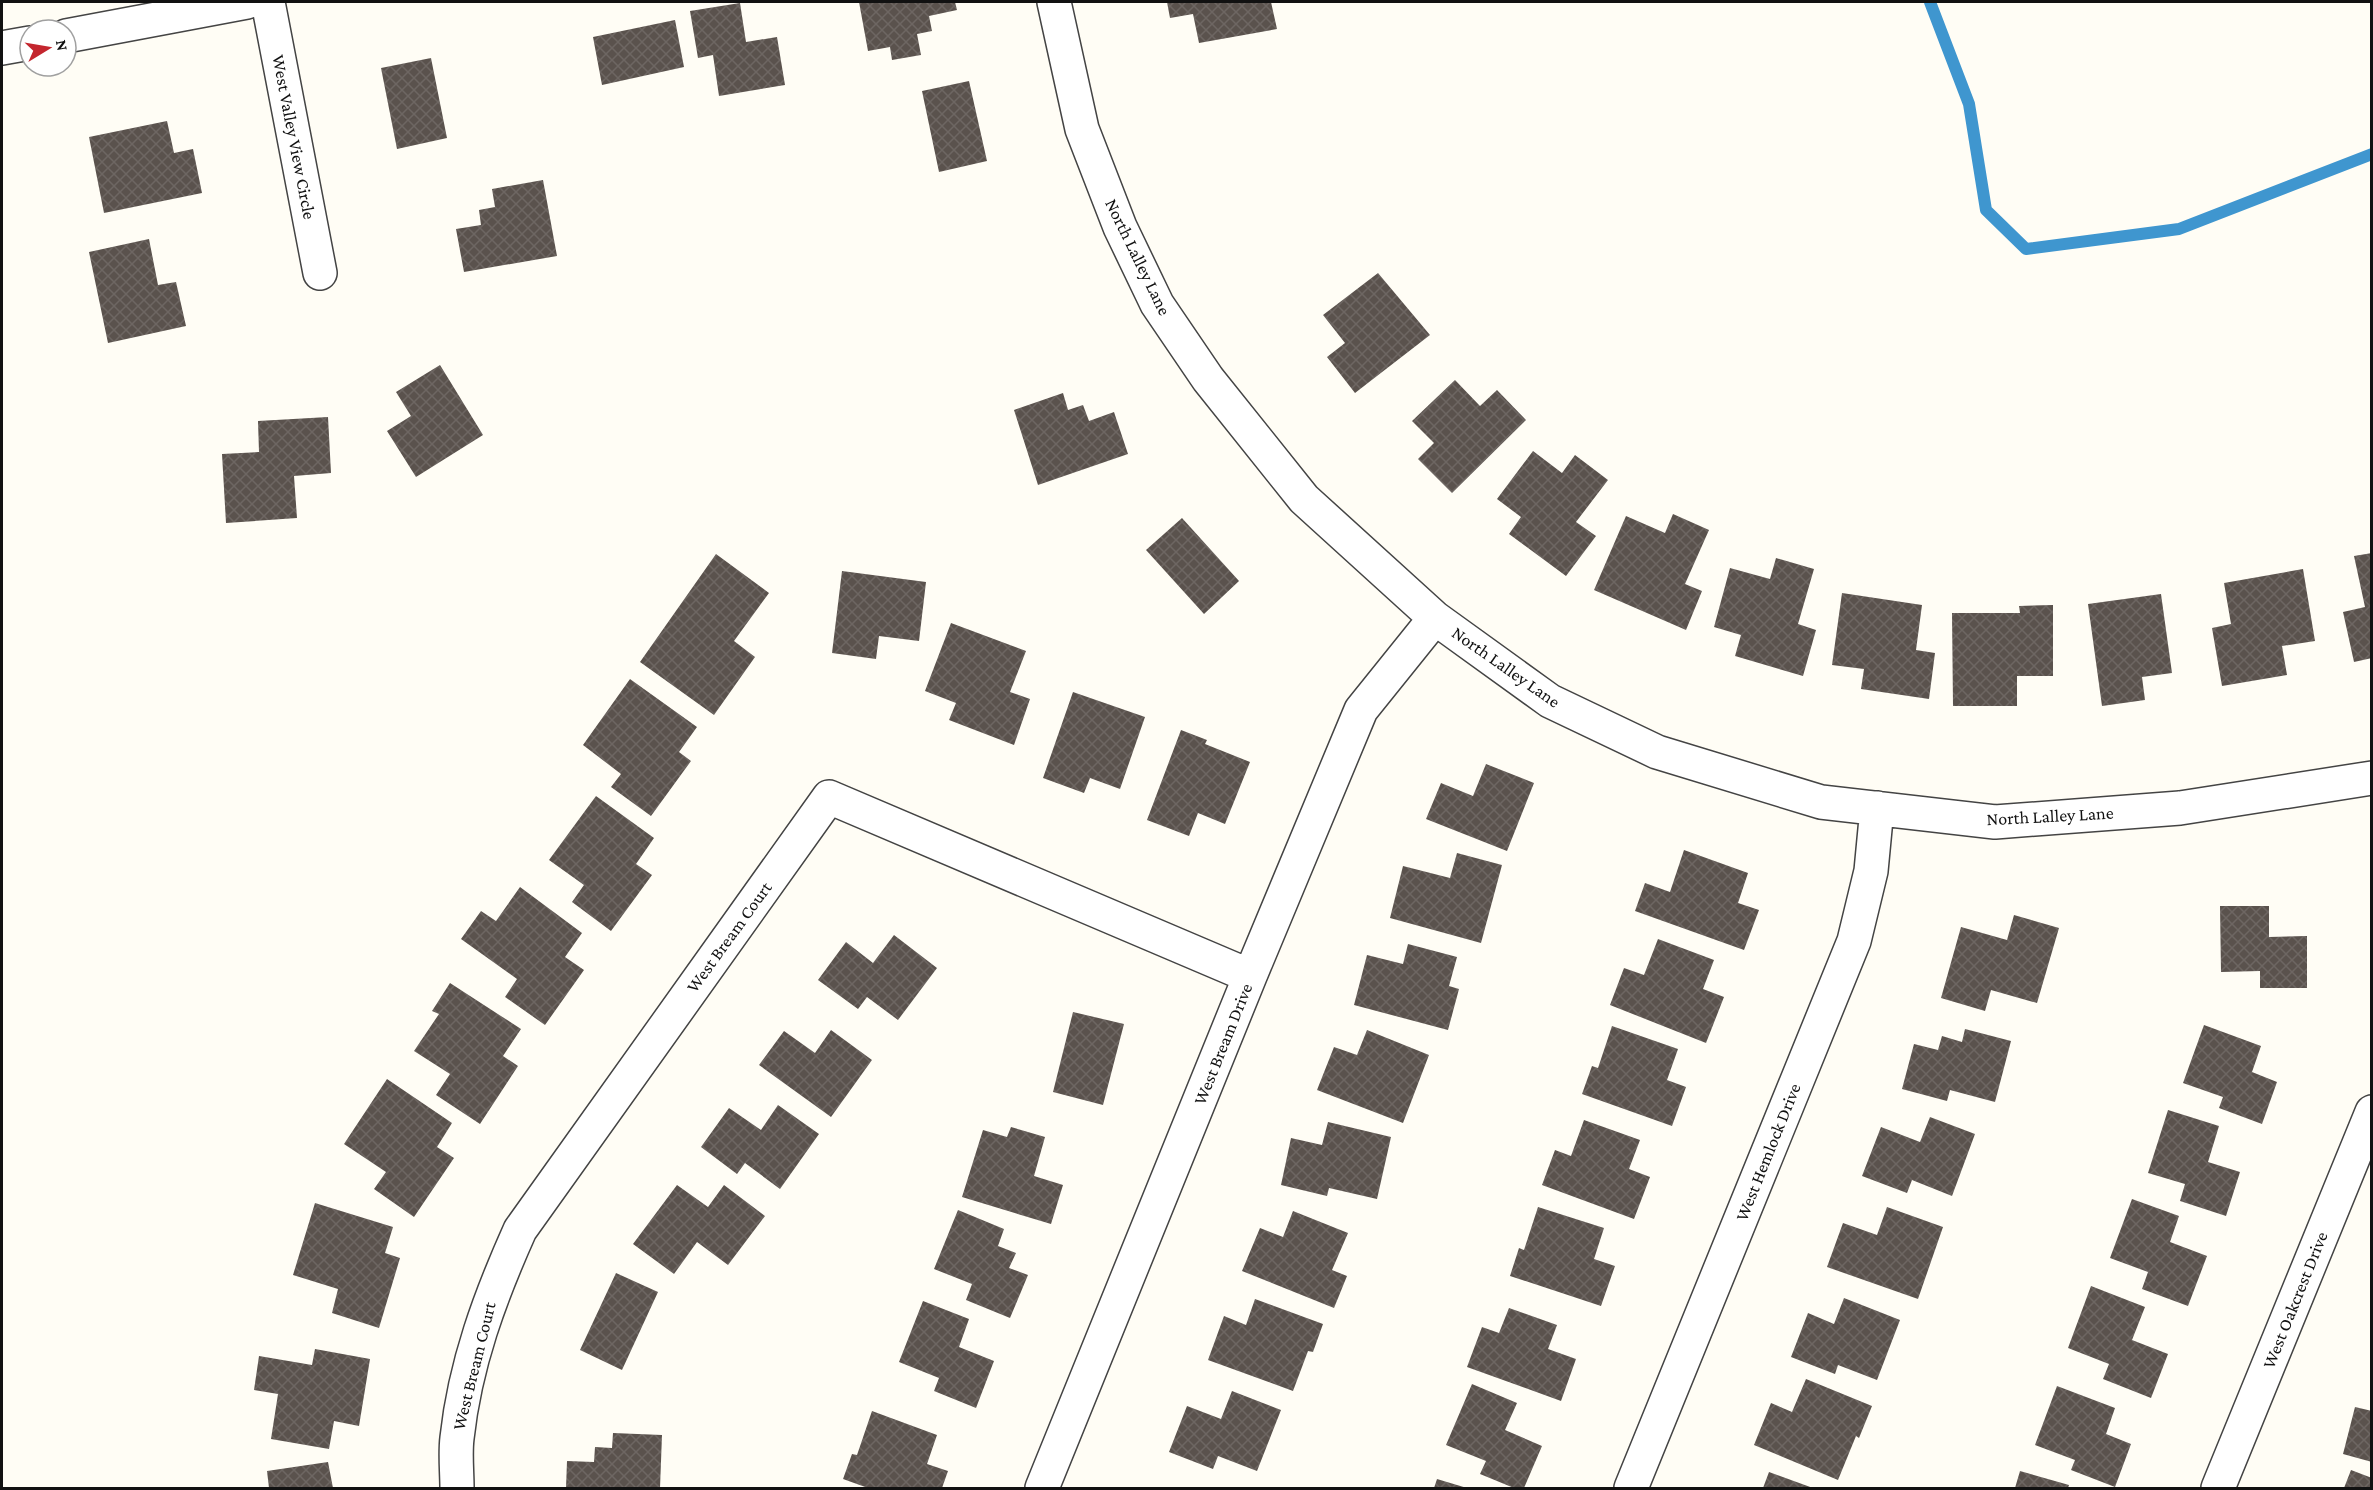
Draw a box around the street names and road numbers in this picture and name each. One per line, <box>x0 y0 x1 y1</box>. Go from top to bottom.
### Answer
street label: West Valley View Circle <box>268 53 320 221</box>
street label: North Lalley Lane <box>1101 195 1175 319</box>
street label: North Lalley Lane <box>1448 622 1564 712</box>
street label: North Lalley Lane <box>1986 803 2114 829</box>
street label: West Bream Court <box>682 877 776 996</box>
street label: West Bream Drive <box>1190 980 1256 1108</box>
street label: West Hemlock Drive <box>1731 1080 1805 1224</box>
street label: West Oakcrest Drive <box>2258 1229 2332 1371</box>
street label: West Bream Court <box>448 1299 500 1432</box>

